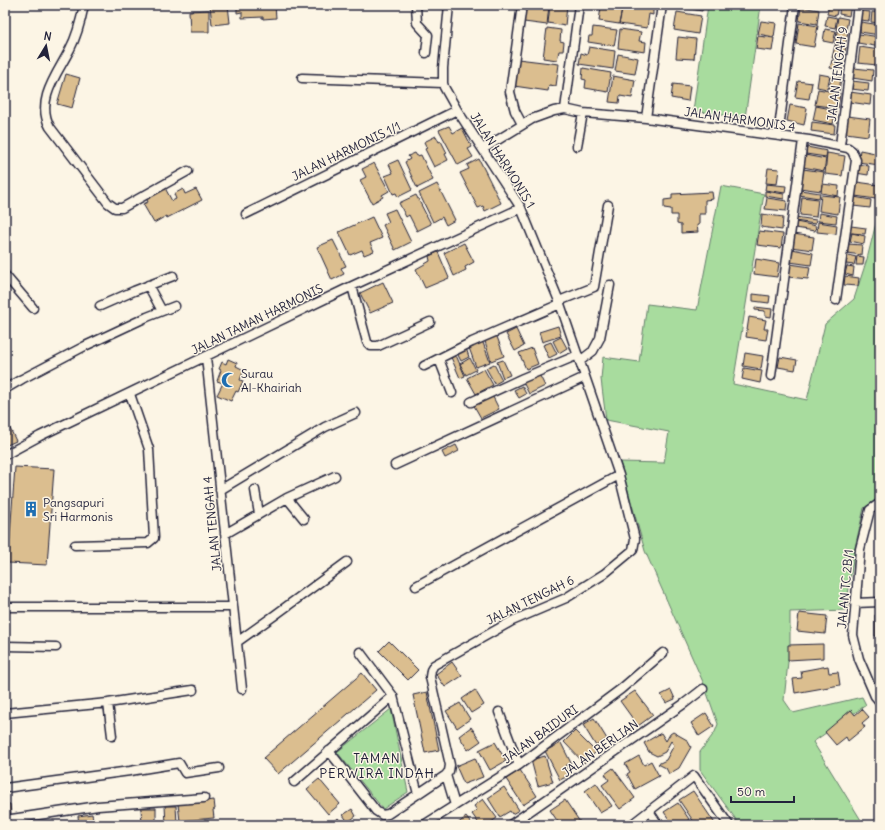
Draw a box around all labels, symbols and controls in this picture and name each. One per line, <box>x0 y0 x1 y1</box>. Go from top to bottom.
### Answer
north arrow <box>26 26 66 66</box>
street label: JALAN TENGAH 9 <box>824 26 850 122</box>
text: N <box>43 29 53 44</box>
street label: JALAN HARMONIS 4 <box>683 104 797 134</box>
street label: JALAN HARMONIS 1 <box>467 109 539 211</box>
street label: JALAN HARMONIS 1/1 <box>289 118 403 184</box>
street label: JALAN TAMAN HARMONIS <box>189 280 326 357</box>
place label: Surau Al-Khairiah <box>241 366 302 395</box>
mosque icon: Surau Al-Khairiah <box>220 371 238 389</box>
street label: JALAN TENGAH 4 <box>200 476 224 572</box>
place label: Pangsapuri Sri Harmonis <box>43 495 113 524</box>
building icon: Pangsapuri Sri Harmonis <box>22 500 40 518</box>
street label: JALAN TC 2B/1 <box>834 549 856 629</box>
street label: JALAN TENGAH 6 <box>484 572 576 628</box>
street label: JALAN BAIDURI <box>499 702 581 766</box>
street label: JALAN BERLIAN <box>559 716 641 780</box>
district label: TAMAN PERWIRA INDAH <box>319 750 435 782</box>
scale bar <box>731 778 794 804</box>
text: 50 m <box>737 784 766 799</box>

